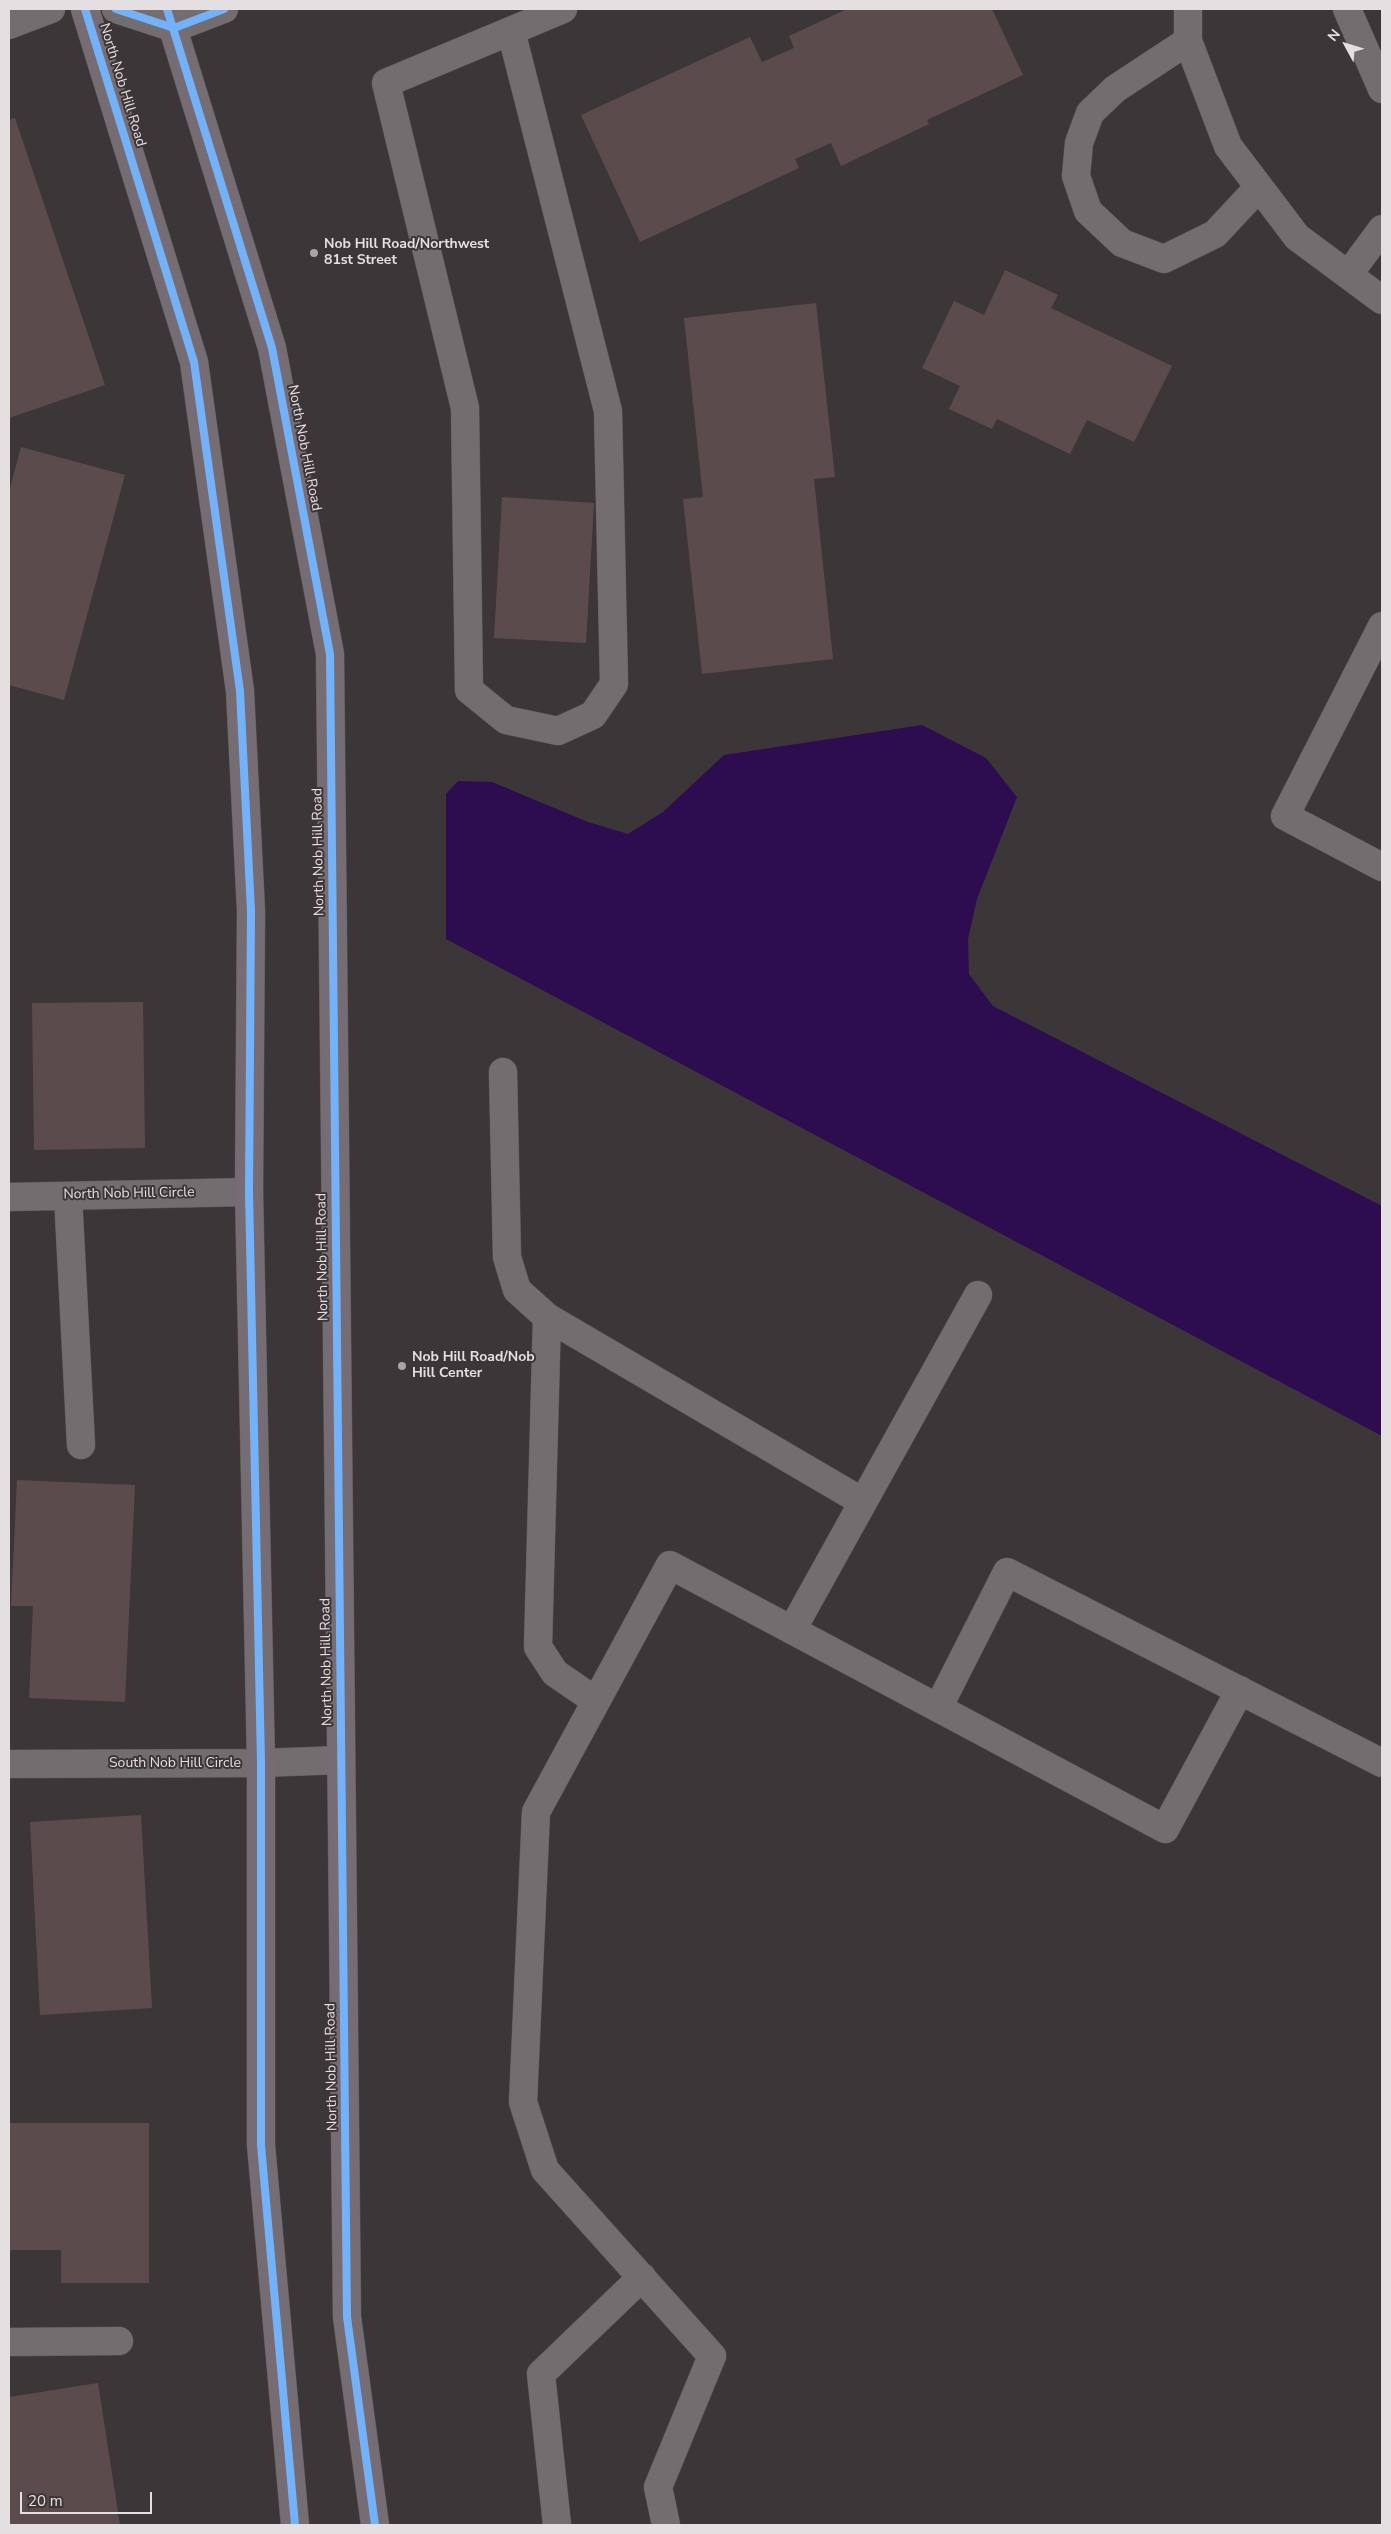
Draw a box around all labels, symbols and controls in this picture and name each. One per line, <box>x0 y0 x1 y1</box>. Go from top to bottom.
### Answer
north arrow <box>1321 20 1371 70</box>
street label: North Nob Hill Road <box>95 21 149 149</box>
text: N <box>1323 25 1345 45</box>
place label: Nob Hill Road/Northwest 81st Street <box>324 237 489 270</box>
marker: Nob Hill Road/Northwest 81st Street <box>308 247 320 259</box>
street label: North Nob Hill Road <box>284 383 324 513</box>
street label: North Nob Hill Road <box>309 788 329 916</box>
street label: North Nob Hill Circle <box>63 1184 195 1204</box>
street label: North Nob Hill Road <box>313 1193 333 1321</box>
place label: Nob Hill Road/Nob Hill Center <box>412 1350 535 1382</box>
marker: Nob Hill Road/Nob Hill Center <box>396 1360 408 1372</box>
street label: North Nob Hill Road <box>317 1598 337 1726</box>
street label: South Nob Hill Circle <box>109 1756 241 1772</box>
street label: North Nob Hill Road <box>322 2003 342 2131</box>
scale bar <box>22 2482 155 2514</box>
text: 20 m <box>28 2491 63 2511</box>

